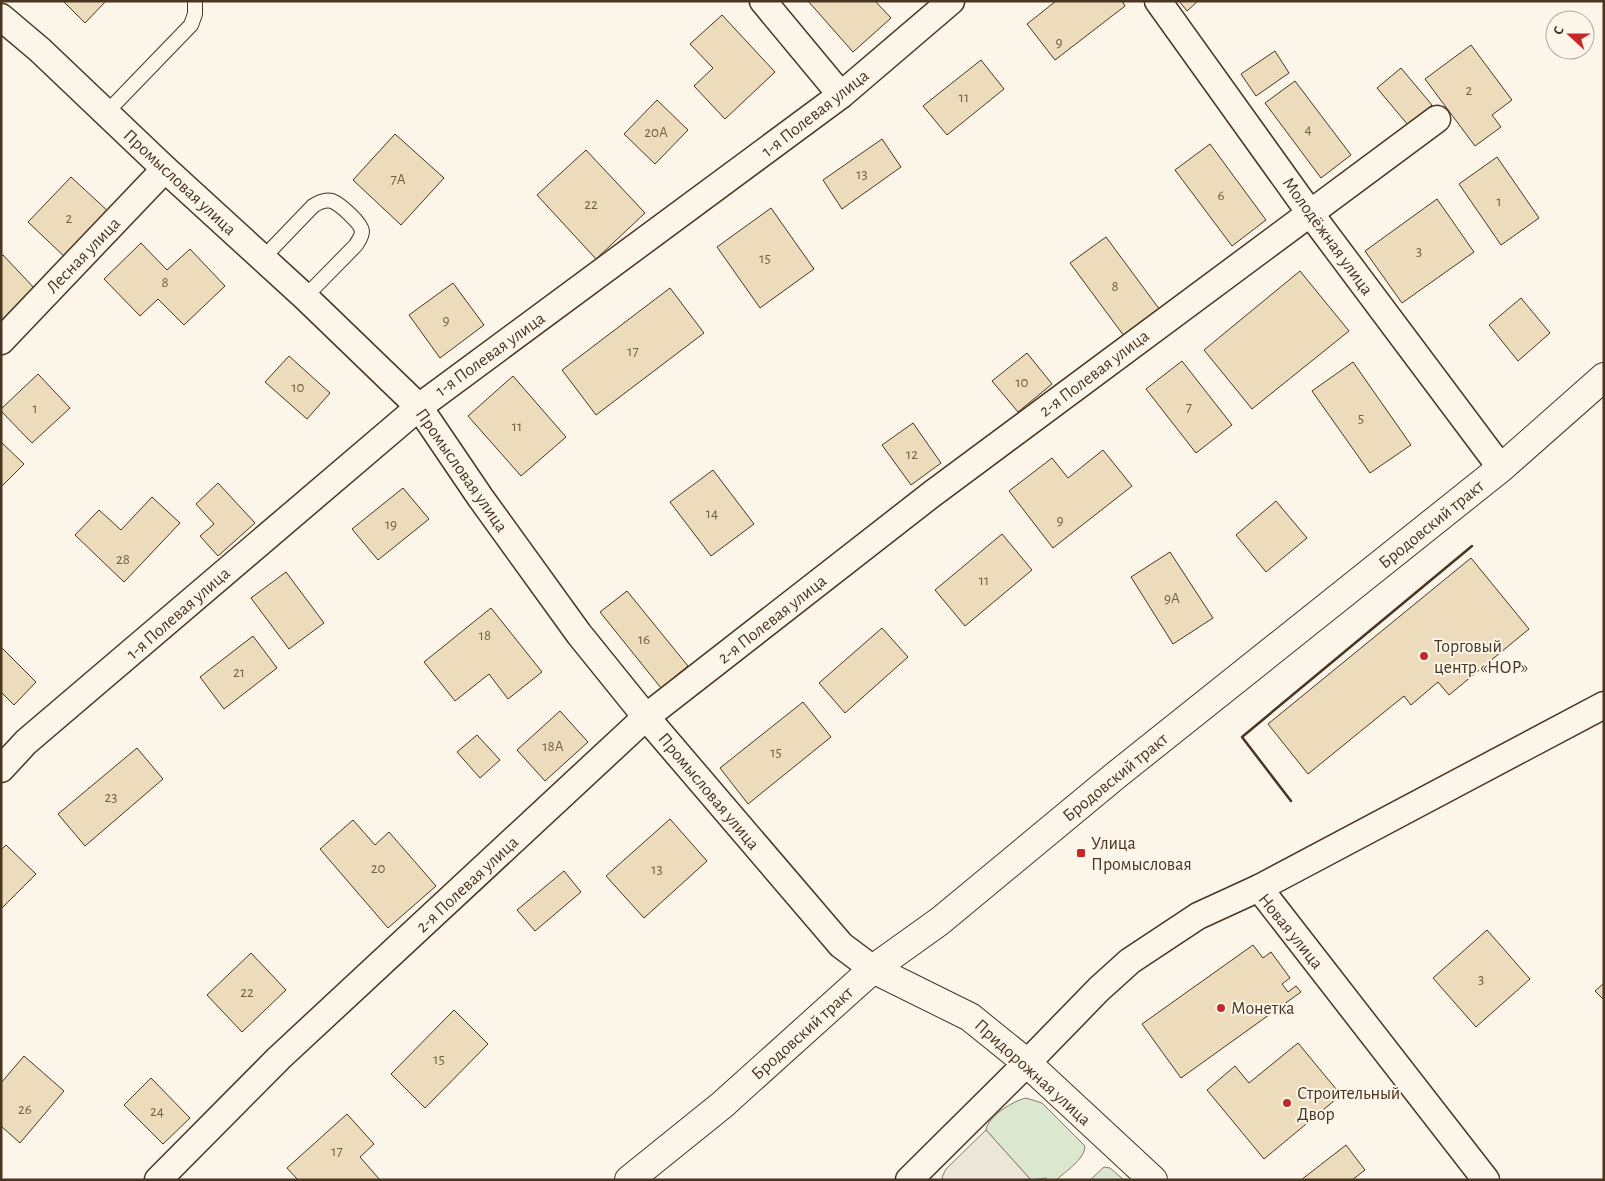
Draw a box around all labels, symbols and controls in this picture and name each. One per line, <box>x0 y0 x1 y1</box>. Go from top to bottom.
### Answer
north arrow <box>1545 10 1595 60</box>
text: С <box>1551 24 1567 37</box>
house number: 9 <box>1055 35 1063 50</box>
street label: 1-я Полевая улица <box>759 67 872 161</box>
house number: 2 <box>1466 83 1473 98</box>
house number: 11 <box>959 90 969 105</box>
house number: 4 <box>1304 122 1312 137</box>
house number: 20А <box>644 125 668 140</box>
street label: Промысловая улица <box>120 126 239 239</box>
house number: 13 <box>856 167 868 182</box>
house number: 7А <box>390 172 406 187</box>
street label: Молодёжная улица <box>1279 174 1376 299</box>
house number: 6 <box>1217 188 1225 203</box>
house number: 1 <box>1496 194 1502 209</box>
house number: 22 <box>584 197 598 212</box>
house number: 2 <box>66 211 73 226</box>
street label: Лесная улица <box>43 214 124 297</box>
house number: 3 <box>1416 244 1422 259</box>
house number: 15 <box>759 251 771 266</box>
house number: 8 <box>161 275 169 290</box>
house number: 8 <box>1111 279 1119 294</box>
street label: 1-я Полевая улица <box>433 309 549 400</box>
house number: 9 <box>442 313 450 328</box>
street label: 2-я Полевая улица <box>1036 327 1153 421</box>
house number: 17 <box>627 344 639 359</box>
house number: 10 <box>1015 375 1029 390</box>
house number: 10 <box>291 380 305 395</box>
house number: 7 <box>1186 400 1192 415</box>
house number: 1 <box>32 401 38 416</box>
street label: Промысловая улица <box>412 405 511 536</box>
house number: 5 <box>1358 411 1364 426</box>
house number: 11 <box>512 419 522 434</box>
house number: 12 <box>906 447 918 462</box>
street label: Бродовский тракт <box>1376 477 1488 573</box>
house number: 14 <box>706 506 718 521</box>
house number: 9 <box>1056 513 1064 528</box>
house number: 19 <box>385 517 397 532</box>
house number: 28 <box>116 552 130 567</box>
street label: 1-я Полевая улица <box>124 564 234 663</box>
street label: 2-я Полевая улица <box>715 572 830 668</box>
house number: 11 <box>979 573 989 588</box>
house number: 9А <box>1164 591 1180 606</box>
house number: 18 <box>479 628 491 643</box>
house number: 16 <box>638 632 650 647</box>
place label: Торговый центр «НОР» <box>1434 638 1528 677</box>
marker: Торговый центр «НОР» <box>1418 650 1430 662</box>
house number: 21 <box>233 665 245 680</box>
street label: Промысловая улица <box>654 730 762 854</box>
street label: Бродовский тракт <box>1060 730 1172 826</box>
house number: 18А <box>542 739 564 754</box>
house number: 15 <box>770 745 782 760</box>
house number: 23 <box>104 790 118 805</box>
street label: 2-я Полевая улица <box>413 833 522 936</box>
place label: Улица Промысловая <box>1091 835 1192 874</box>
marker: Улица Промысловая <box>1075 847 1087 859</box>
house number: 20 <box>371 861 385 876</box>
house number: 13 <box>651 862 663 877</box>
street label: Новая улица <box>1254 890 1326 973</box>
house number: 3 <box>1478 972 1484 987</box>
street label: Бродовский тракт <box>748 983 857 1084</box>
house number: 22 <box>240 985 254 1000</box>
place label: Монетка <box>1231 1000 1294 1018</box>
marker: Монетка <box>1215 1002 1227 1014</box>
street label: Придорожная улица <box>971 1016 1094 1129</box>
house number: 15 <box>433 1052 445 1067</box>
place label: Строительный Двор <box>1297 1085 1400 1124</box>
marker: Строительный Двор <box>1281 1097 1293 1109</box>
house number: 26 <box>18 1102 32 1117</box>
house number: 24 <box>150 1104 164 1119</box>
house number: 17 <box>331 1144 343 1159</box>

